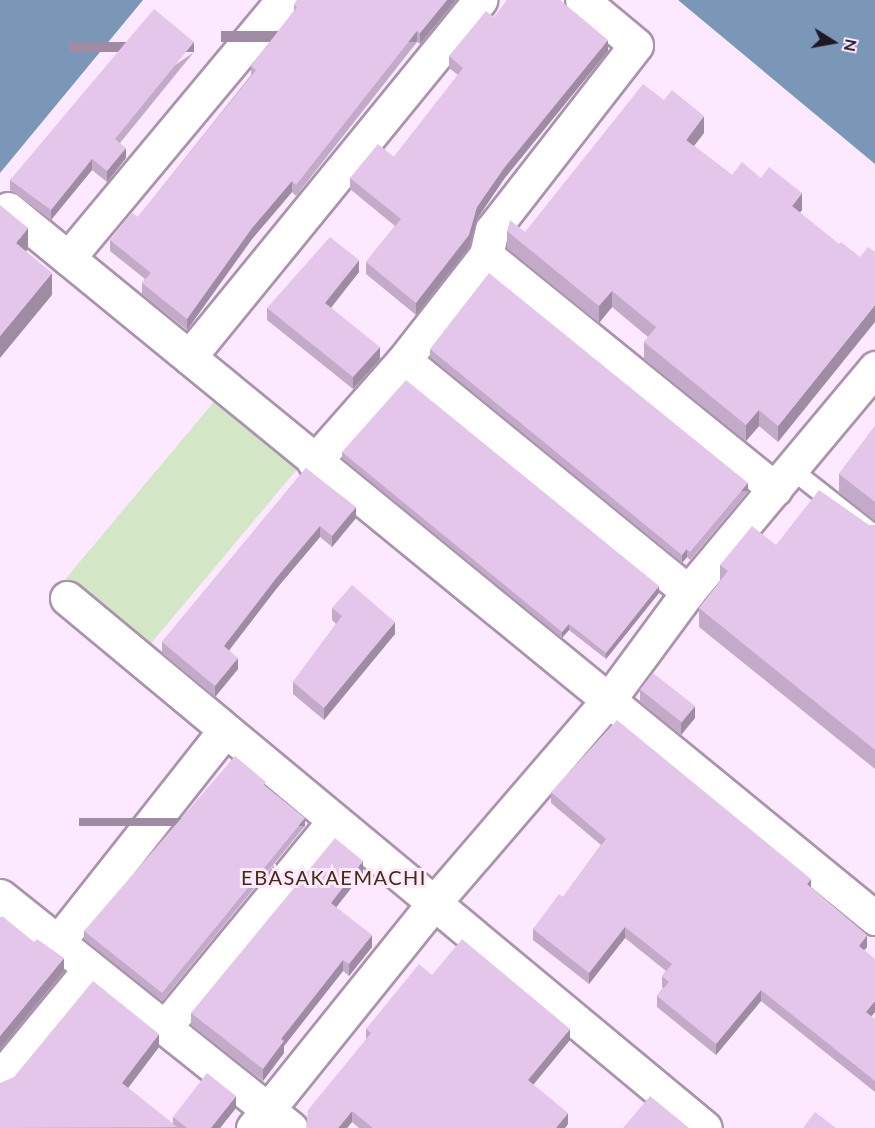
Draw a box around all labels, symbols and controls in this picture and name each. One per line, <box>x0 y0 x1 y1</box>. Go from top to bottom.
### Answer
north arrow <box>803 12 863 72</box>
text: N <box>841 38 862 53</box>
district label: EBASAKAEMACHI <box>241 865 427 889</box>

